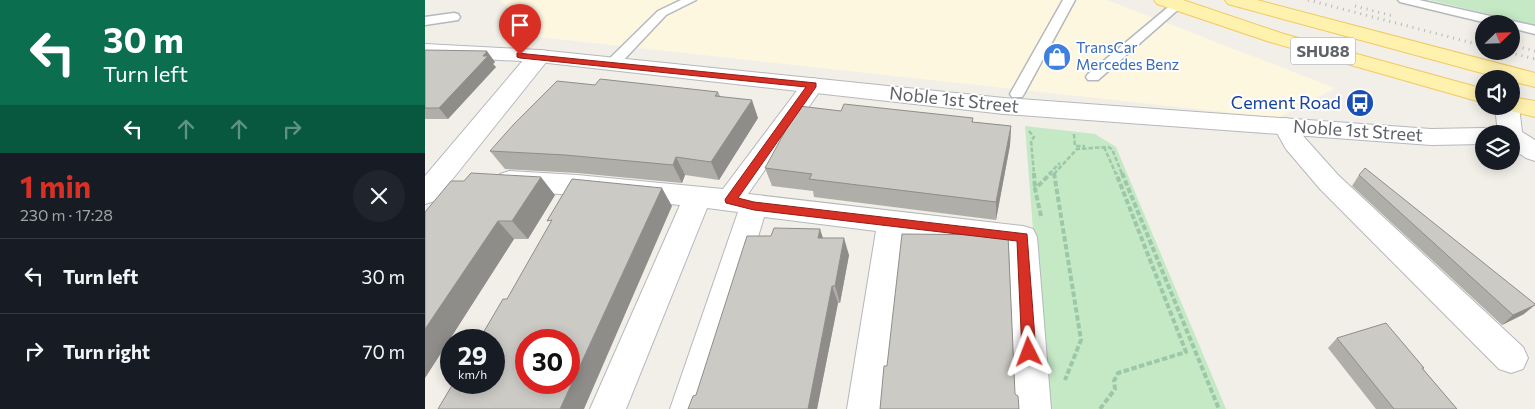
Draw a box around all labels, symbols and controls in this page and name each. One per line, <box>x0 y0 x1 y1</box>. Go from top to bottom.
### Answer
pin <box>499 4 541 55</box>
icon: arrive <box>506 11 534 39</box>
north arrow <box>1475 15 1520 60</box>
map controls <box>1475 15 1520 170</box>
text: 30 m <box>103 17 184 60</box>
icon: left <box>20 20 85 85</box>
road number: SHU88 <box>1291 37 1355 64</box>
place label: TransCar Mercedes Benz <box>1076 38 1179 73</box>
shop icon: TransCar Mercedes Benz <box>1042 42 1072 72</box>
text: Turn left <box>103 60 188 87</box>
button: sound <box>1475 70 1520 115</box>
street label: Noble 1st Street <box>888 81 1020 117</box>
bus stop icon: Cement Road <box>1345 88 1375 118</box>
place label: Cement Road <box>1231 91 1341 113</box>
street label: Noble 1st Street <box>1292 114 1424 146</box>
icon: left <box>119 115 147 143</box>
icon: ahead <box>172 115 200 143</box>
icon: ahead <box>225 115 253 143</box>
icon: right <box>278 115 306 143</box>
button: layers <box>1475 125 1520 170</box>
text: 1 min <box>20 167 91 204</box>
button: close <box>353 170 405 222</box>
text: 230 m · 17:28 <box>20 205 113 224</box>
icon: left <box>20 262 48 290</box>
text: Turn left <box>63 265 138 288</box>
text: 30 m <box>362 265 405 288</box>
position arrow <box>1002 325 1054 377</box>
speed limit sign: 30 <box>515 329 580 394</box>
icon: right <box>20 337 48 365</box>
text: Turn right <box>63 340 150 363</box>
text: 70 m <box>362 340 405 363</box>
text: 29 <box>458 340 487 370</box>
text: km/h <box>458 367 487 381</box>

